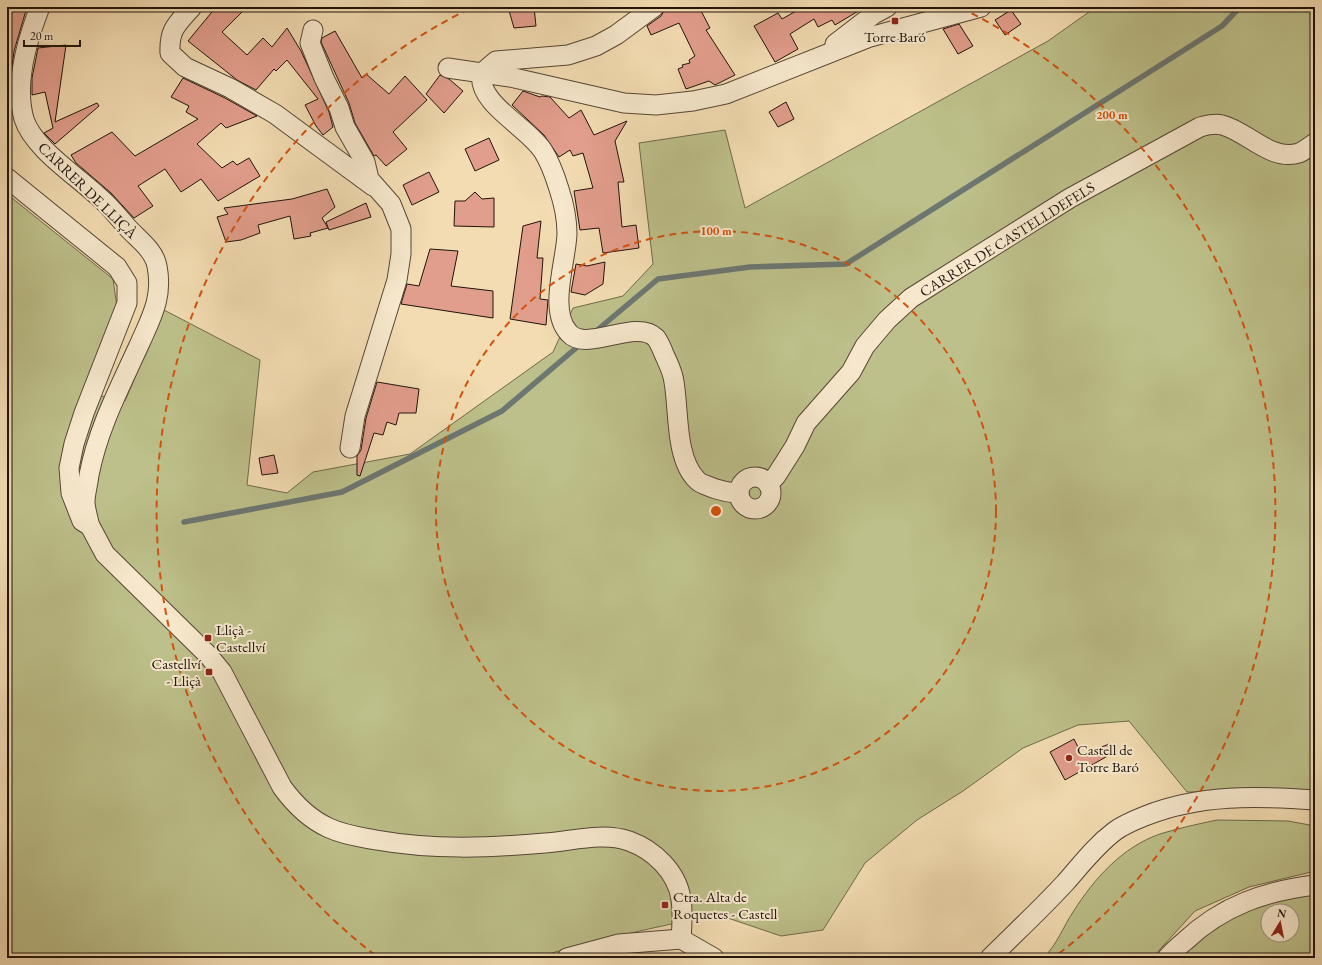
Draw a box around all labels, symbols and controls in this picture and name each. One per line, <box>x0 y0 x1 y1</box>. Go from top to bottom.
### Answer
marker: Torre Baró <box>890 16 900 26</box>
scale bar <box>24 22 80 48</box>
place label: Torre Baró <box>864 27 926 46</box>
text: 20 m <box>30 28 54 44</box>
text: 200 m <box>1096 107 1128 123</box>
street label: CARRER DE LLIÇÀ <box>34 138 142 243</box>
street label: CARRER DE CASTELLDEFELS <box>916 177 1098 301</box>
text: 100 m <box>700 223 732 239</box>
centre of rings <box>709 504 723 518</box>
place label: Lliçà - Castellví <box>216 620 266 656</box>
marker: Lliçà - Castellví <box>203 633 213 643</box>
place label: Castellví - Lliçà <box>152 654 201 690</box>
marker: Castellví - Lliçà <box>204 667 214 677</box>
place label: Castell de Torre Baró <box>1077 740 1139 776</box>
marker: Castell de Torre Baró <box>1064 753 1074 763</box>
place label: Ctra. Alta de Roquetes - Castell <box>673 887 778 923</box>
marker: Ctra. Alta de Roquetes - Castell <box>660 900 670 910</box>
north arrow <box>1260 903 1300 943</box>
text: N <box>1276 905 1287 921</box>

